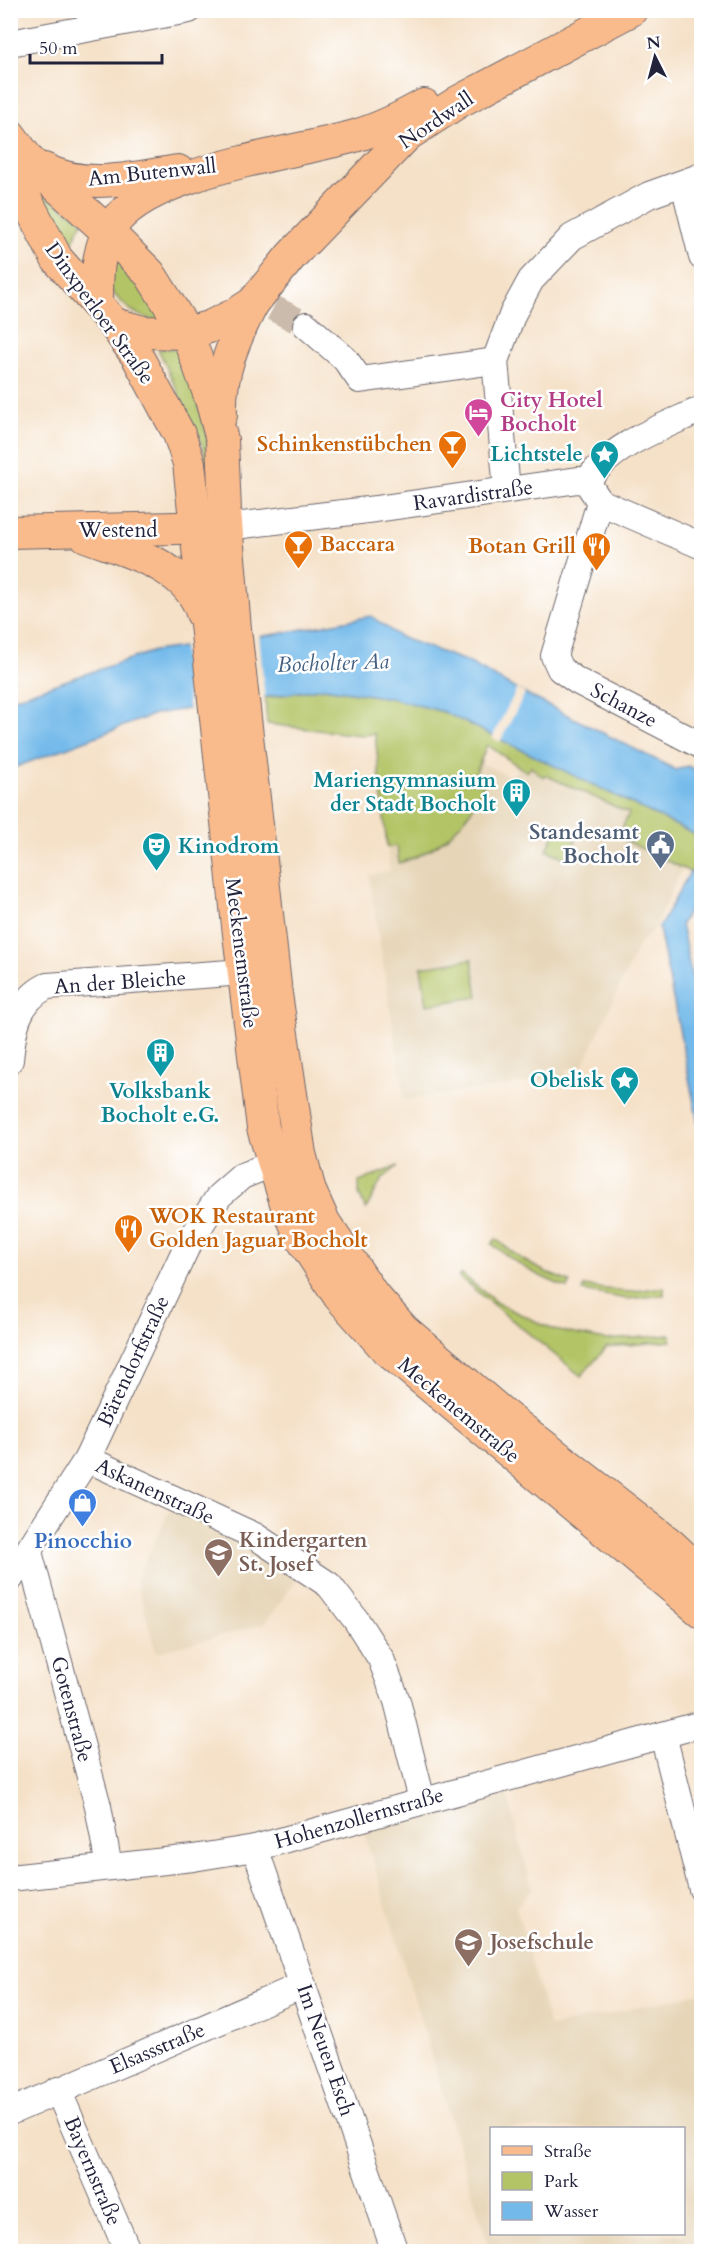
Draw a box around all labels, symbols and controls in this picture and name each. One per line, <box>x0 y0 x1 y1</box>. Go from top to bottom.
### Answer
scale bar <box>30 27 162 65</box>
north arrow <box>625 27 685 87</box>
text: N <box>645 31 662 55</box>
text: 50 m <box>39 36 78 61</box>
street label: Nordwall <box>393 85 479 156</box>
street label: Am Butenwall <box>86 151 218 194</box>
street label: Dinxperloer Straße <box>38 236 161 390</box>
place label: City Hotel Bocholt <box>500 386 603 439</box>
hotel icon: City Hotel Bocholt <box>463 396 495 438</box>
bar icon: Schinkenstübchen <box>437 428 469 470</box>
place label: Schinkenstübchen <box>257 430 433 459</box>
place icon: Lichtstele <box>588 438 620 480</box>
place label: Lichtstele <box>490 440 583 469</box>
street label: Ravardistraße <box>411 473 535 518</box>
street label: Westend <box>77 516 158 545</box>
bar icon: Baccara <box>283 528 315 570</box>
place label: Baccara <box>320 530 396 559</box>
restaurant icon: Botan Grill <box>581 530 613 572</box>
place label: Botan Grill <box>468 532 576 561</box>
water label: Bocholter Aa <box>276 646 390 680</box>
street label: Schanze <box>585 676 662 735</box>
place label: Mariengymnasium der Stadt Bocholt <box>313 766 497 819</box>
building icon: Mariengymnasium der Stadt Bocholt <box>501 776 533 818</box>
place label: Standesamt Bocholt <box>529 818 640 871</box>
public building icon: Standesamt Bocholt <box>644 828 676 870</box>
theatre icon: Kinodrom <box>141 830 173 872</box>
place label: Kinodrom <box>178 832 280 861</box>
street label: Meckenemstraße <box>218 876 265 1030</box>
street label: An der Bleiche <box>53 963 187 1002</box>
building icon: Volksbank Bocholt e.G. <box>144 1036 176 1078</box>
place icon: Obelisk <box>609 1064 641 1106</box>
place label: Obelisk <box>530 1066 604 1095</box>
place label: Volksbank Bocholt e.G. <box>101 1077 219 1130</box>
place label: WOK Restaurant Golden Jaguar Bocholt <box>148 1202 368 1255</box>
restaurant icon: WOK Restaurant Golden Jaguar Bocholt <box>112 1212 144 1254</box>
street label: Bärendorfstraße <box>90 1291 177 1432</box>
street label: Meckenemstraße <box>391 1351 526 1470</box>
street label: Askanenstraße <box>91 1451 219 1532</box>
shop icon: Pinocchio <box>67 1486 99 1528</box>
place label: Kindergarten St. Josef <box>239 1526 368 1579</box>
place label: Pinocchio <box>34 1527 132 1556</box>
school or university icon: Kindergarten St. Josef <box>202 1536 234 1578</box>
street label: Gotenstraße <box>43 1653 100 1765</box>
street label: Hohenzollernstraße <box>271 1780 447 1857</box>
school or university icon: Josefschule <box>453 1926 485 1968</box>
place label: Josefschule <box>487 1928 594 1957</box>
street label: Im Neuen Esch <box>289 1980 362 2120</box>
street label: Elsassstraße <box>105 2015 209 2082</box>
street label: Bayernstraße <box>57 2112 129 2230</box>
legend <box>490 2127 685 2235</box>
text: Straße <box>544 2139 592 2164</box>
text: Park <box>544 2169 579 2194</box>
text: Wasser <box>543 2199 599 2224</box>

